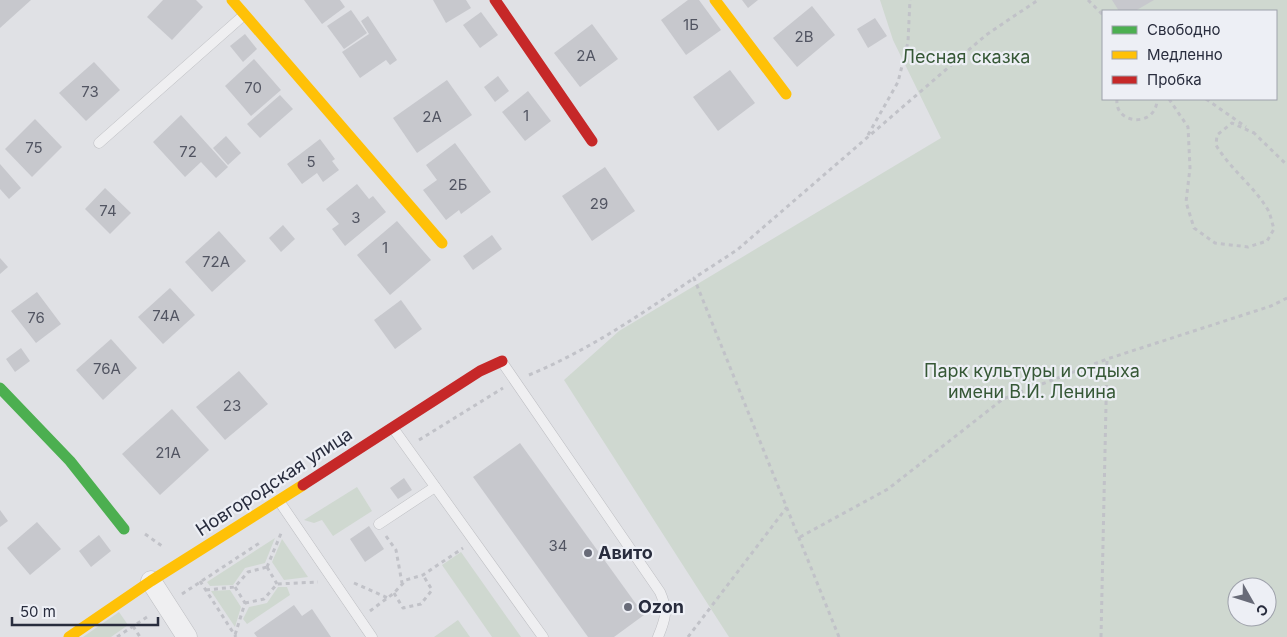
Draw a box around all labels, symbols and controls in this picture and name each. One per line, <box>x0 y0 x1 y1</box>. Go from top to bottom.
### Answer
legend <box>1102 10 1277 100</box>
house number: 1Б <box>683 15 699 34</box>
text: Свободно <box>1147 20 1221 39</box>
house number: 2В <box>795 27 813 46</box>
text: Медленно <box>1147 45 1223 64</box>
house number: 2А <box>576 46 596 65</box>
park label: Лесная сказка <box>902 46 1030 67</box>
text: Пробка <box>1147 70 1202 89</box>
house number: 70 <box>244 78 262 97</box>
house number: 73 <box>81 82 99 101</box>
house number: 1 <box>523 106 529 125</box>
house number: 2А <box>422 107 442 126</box>
house number: 75 <box>25 138 43 157</box>
house number: 72 <box>179 142 197 161</box>
house number: 5 <box>306 152 316 171</box>
house number: 2Б <box>449 175 467 194</box>
house number: 29 <box>590 194 608 213</box>
house number: 74 <box>99 201 117 220</box>
house number: 3 <box>351 208 361 227</box>
house number: 1 <box>382 238 388 257</box>
house number: 72А <box>202 252 230 271</box>
house number: 74А <box>152 306 180 325</box>
house number: 76 <box>27 308 45 327</box>
house number: 76А <box>93 359 121 378</box>
park label: Парк культуры и отдыха имени В.И. Ленина <box>924 360 1140 402</box>
house number: 23 <box>223 396 241 415</box>
street label: Новгородская улица <box>192 423 356 540</box>
house number: 21А <box>155 443 181 462</box>
house number: 34 <box>549 536 567 555</box>
place label: Авито <box>598 542 653 563</box>
marker: Авито <box>582 547 594 559</box>
north arrow <box>1227 577 1277 627</box>
scale bar <box>12 594 159 626</box>
place label: Ozon <box>638 596 684 617</box>
marker: Ozon <box>622 601 634 613</box>
text: С <box>1253 601 1272 620</box>
text: 50 m <box>20 602 56 621</box>

